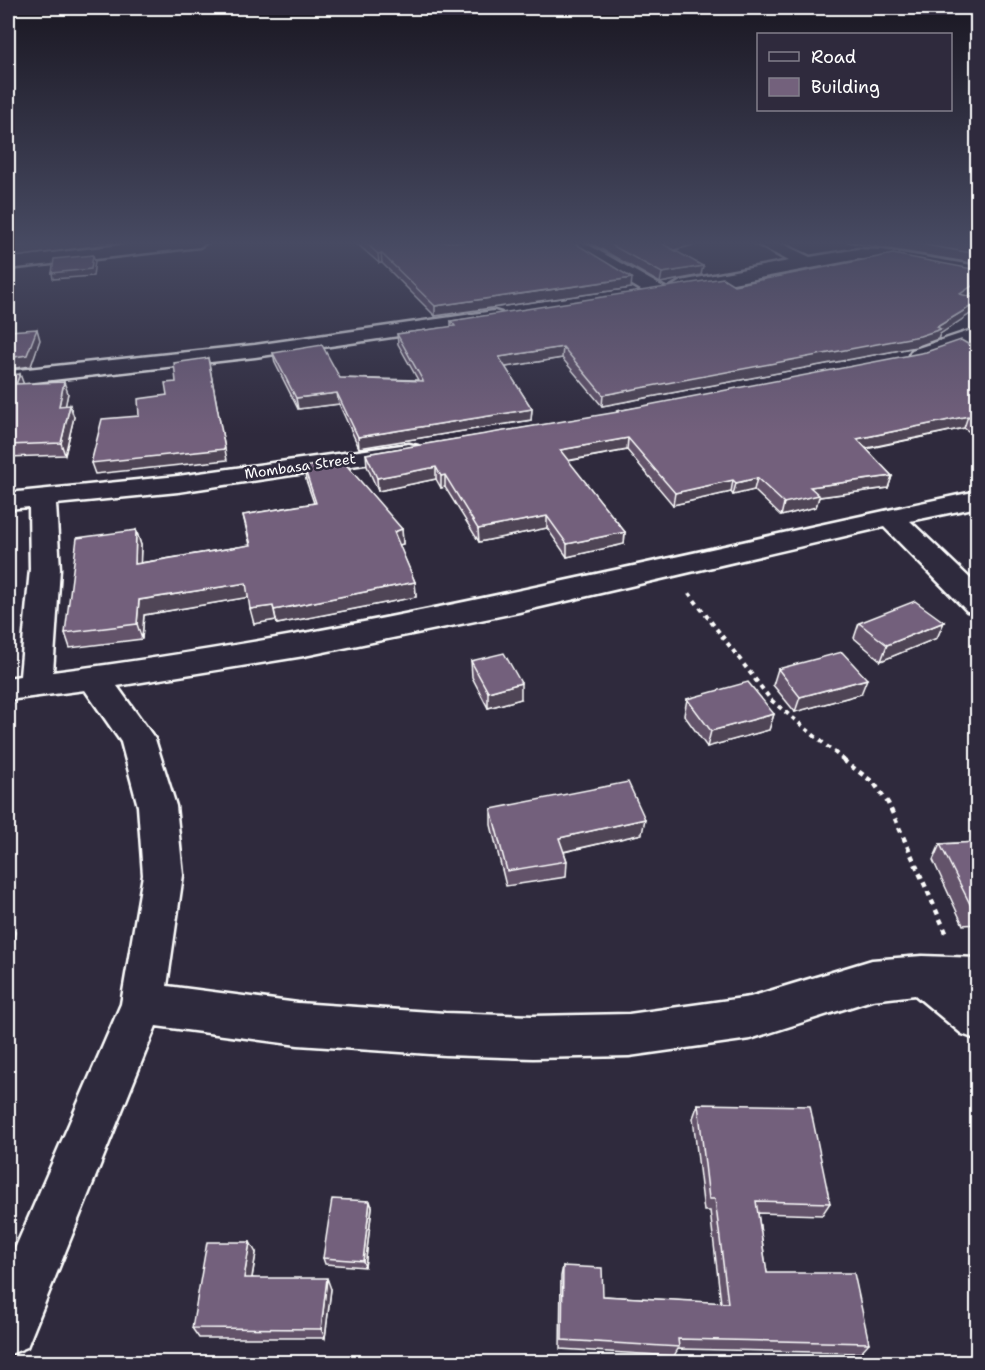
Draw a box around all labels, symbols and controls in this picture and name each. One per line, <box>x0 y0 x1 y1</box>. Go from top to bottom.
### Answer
legend <box>757 33 952 111</box>
text: Road <box>811 45 856 69</box>
text: Building <box>811 75 880 99</box>
street label: Mombasa Street <box>243 449 357 483</box>

